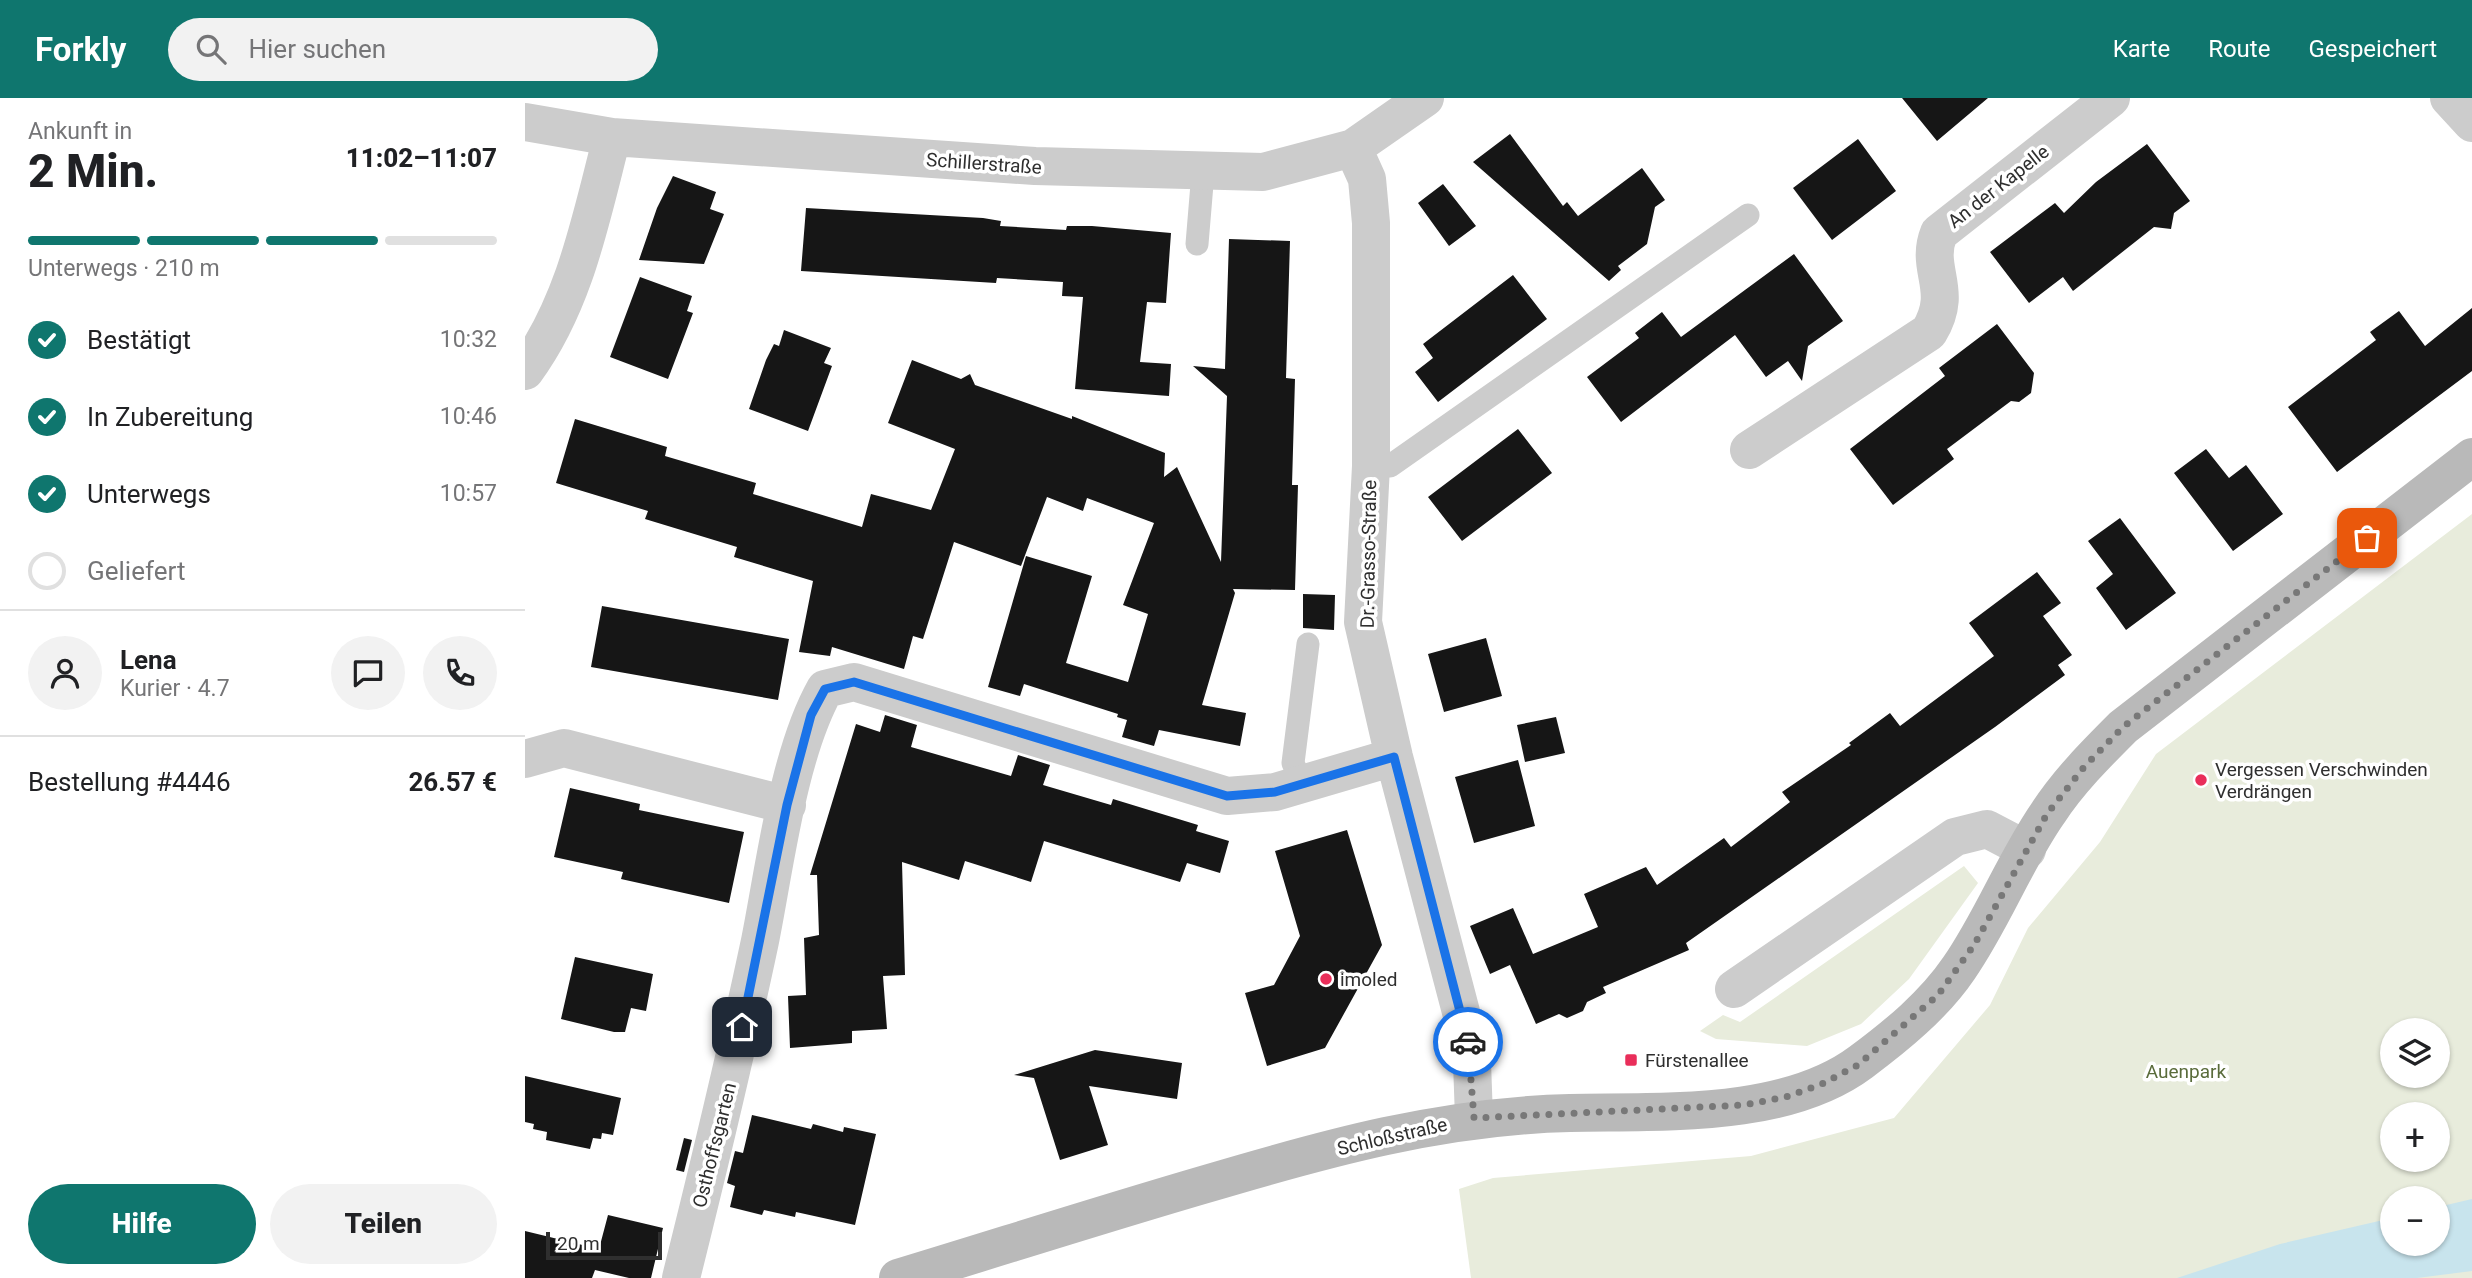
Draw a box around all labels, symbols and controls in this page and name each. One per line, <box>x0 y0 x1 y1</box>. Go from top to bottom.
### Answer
search box <box>168 18 658 81</box>
text: Forkly <box>35 30 126 69</box>
icon: search <box>192 30 230 68</box>
text: Hier suchen <box>248 34 386 64</box>
text: Karte <box>2113 35 2170 63</box>
text: Route <box>2208 35 2270 63</box>
text: Gespeichert <box>2308 35 2437 63</box>
text: Ankunft in <box>28 118 132 145</box>
street label: An der Kapelle <box>1943 140 2053 233</box>
text: 11:02–11:07 <box>346 143 497 173</box>
text: 2 Min. <box>28 144 158 198</box>
street label: Schillerstraße <box>925 148 1043 179</box>
text: Unterwegs · 210 m <box>28 255 220 282</box>
icon: check <box>28 321 66 359</box>
text: Bestätigt <box>87 325 191 355</box>
text: 10:32 <box>440 326 497 353</box>
icon: check <box>28 398 66 436</box>
text: In Zubereitung <box>87 402 253 432</box>
text: 10:46 <box>440 403 497 430</box>
icon: check <box>28 475 66 513</box>
text: Unterwegs <box>87 479 211 509</box>
text: 10:57 <box>440 480 497 507</box>
street label: Dr.-Grasso-Straße <box>1356 480 1381 628</box>
pin <box>2337 508 2397 568</box>
icon: bag <box>2348 519 2386 557</box>
text: Geliefert <box>87 556 185 586</box>
button: person <box>28 636 102 710</box>
button: chat <box>331 636 405 710</box>
button: phone <box>423 636 497 710</box>
text: Lena <box>120 645 177 675</box>
text: Kurier · 4.7 <box>120 675 230 702</box>
place label: Vergessen Verschwinden Verdrängen <box>2215 758 2428 803</box>
text: Bestellung #4446 <box>28 767 231 797</box>
text: 26.57 € <box>408 767 497 797</box>
marker: Vergessen Verschwinden Verdrängen <box>2193 772 2209 788</box>
place label: imoled <box>1340 968 1398 991</box>
marker: imoled <box>1318 971 1334 987</box>
pin <box>712 997 772 1057</box>
courier <box>1433 1007 1503 1077</box>
icon: home <box>723 1008 761 1046</box>
map controls <box>2380 1018 2450 1256</box>
button: layers <box>2380 1018 2450 1088</box>
icon: car <box>1449 1023 1487 1061</box>
place label: Fürstenallee <box>1645 1049 1749 1072</box>
marker: Fürstenallee <box>1623 1052 1639 1068</box>
park label: Auenpark <box>2146 1060 2227 1083</box>
street label: Osthoffsgarten <box>688 1080 741 1210</box>
button: + <box>2380 1102 2450 1172</box>
street label: Schloßstraße <box>1335 1113 1449 1160</box>
button: Hilfe <box>28 1184 256 1264</box>
button: Teilen <box>270 1184 497 1264</box>
button: − <box>2380 1186 2450 1256</box>
scale bar <box>546 1229 661 1261</box>
text: 20 m <box>557 1232 600 1255</box>

